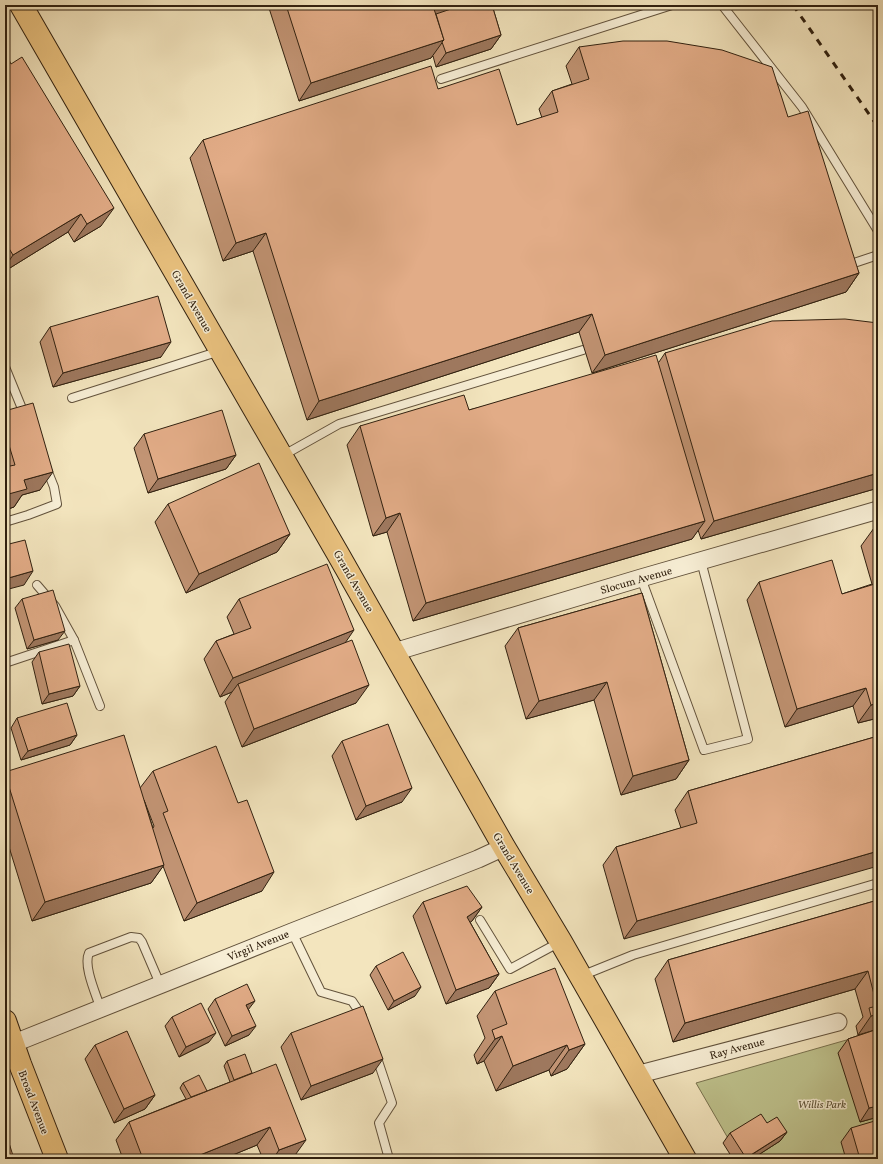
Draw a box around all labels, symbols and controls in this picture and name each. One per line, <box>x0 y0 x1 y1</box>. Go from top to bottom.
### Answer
street label: Grand Avenue <box>167 268 214 335</box>
street label: Grand Avenue <box>329 548 376 615</box>
street label: Slocum Avenue <box>599 564 674 599</box>
street label: Grand Avenue <box>488 830 537 897</box>
street label: Virgil Avenue <box>225 927 292 966</box>
street label: Ray Avenue <box>708 1035 767 1064</box>
street label: Broad Avenue <box>14 1068 52 1137</box>
park label: Willis Park <box>798 1098 846 1113</box>

